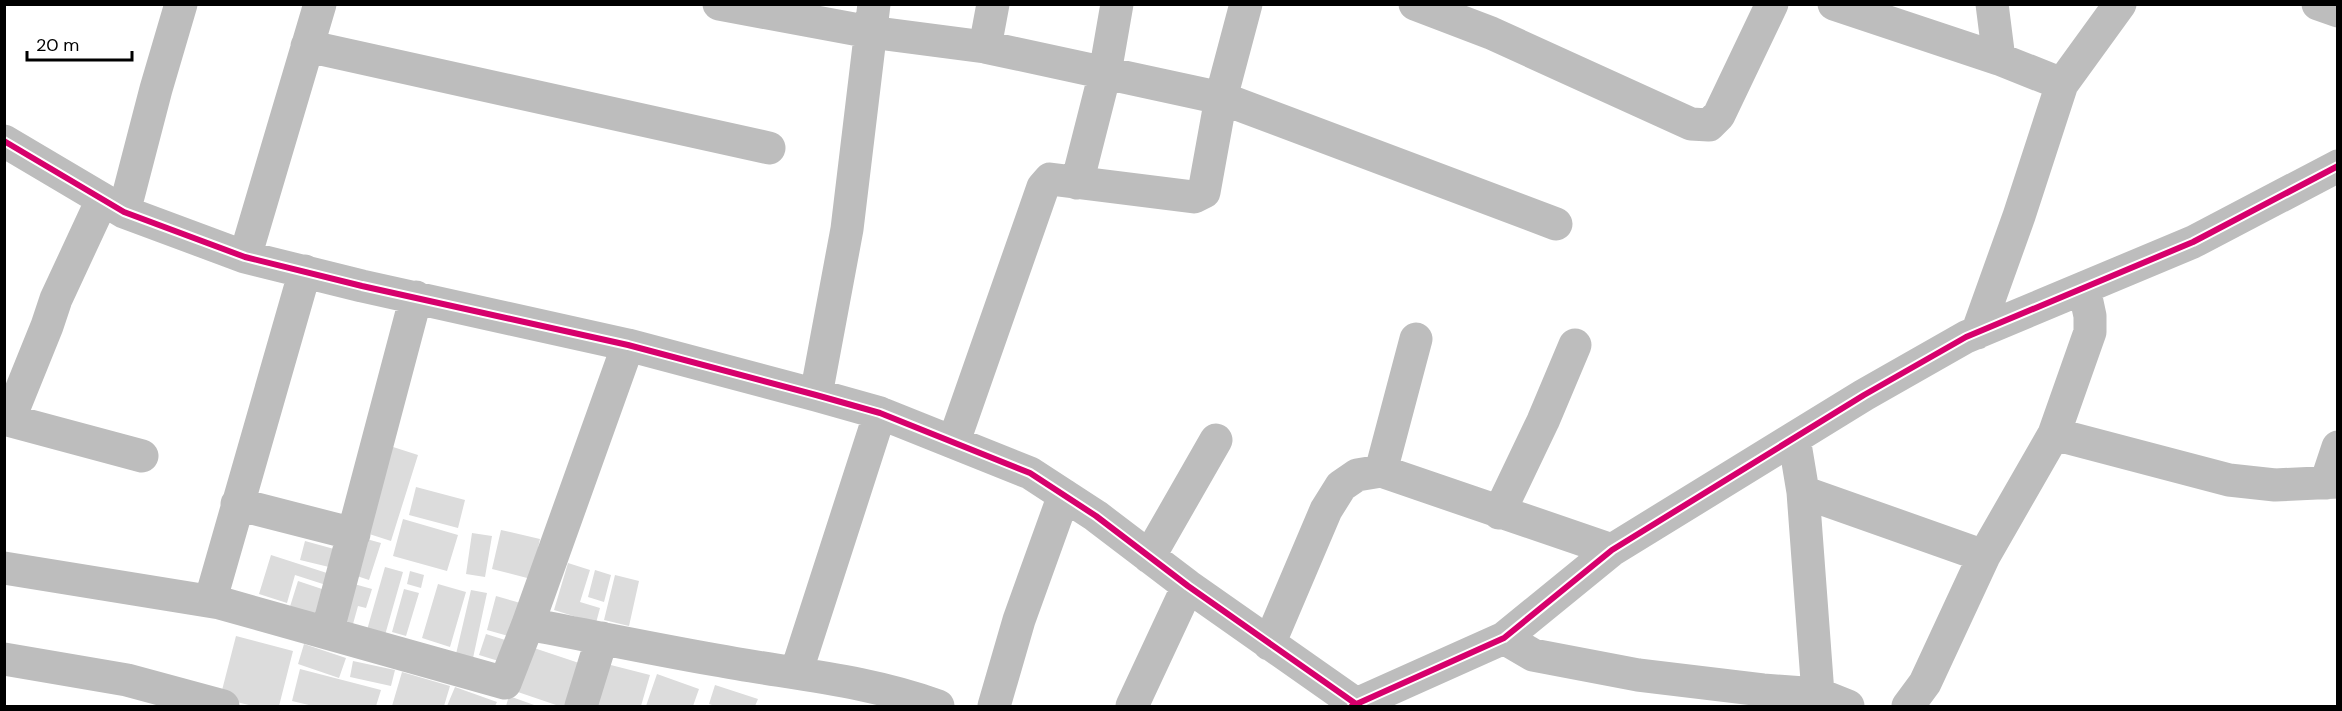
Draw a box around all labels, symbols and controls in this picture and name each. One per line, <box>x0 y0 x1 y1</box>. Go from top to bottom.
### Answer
scale bar <box>27 24 132 62</box>
text: 20 m <box>36 33 79 57</box>

